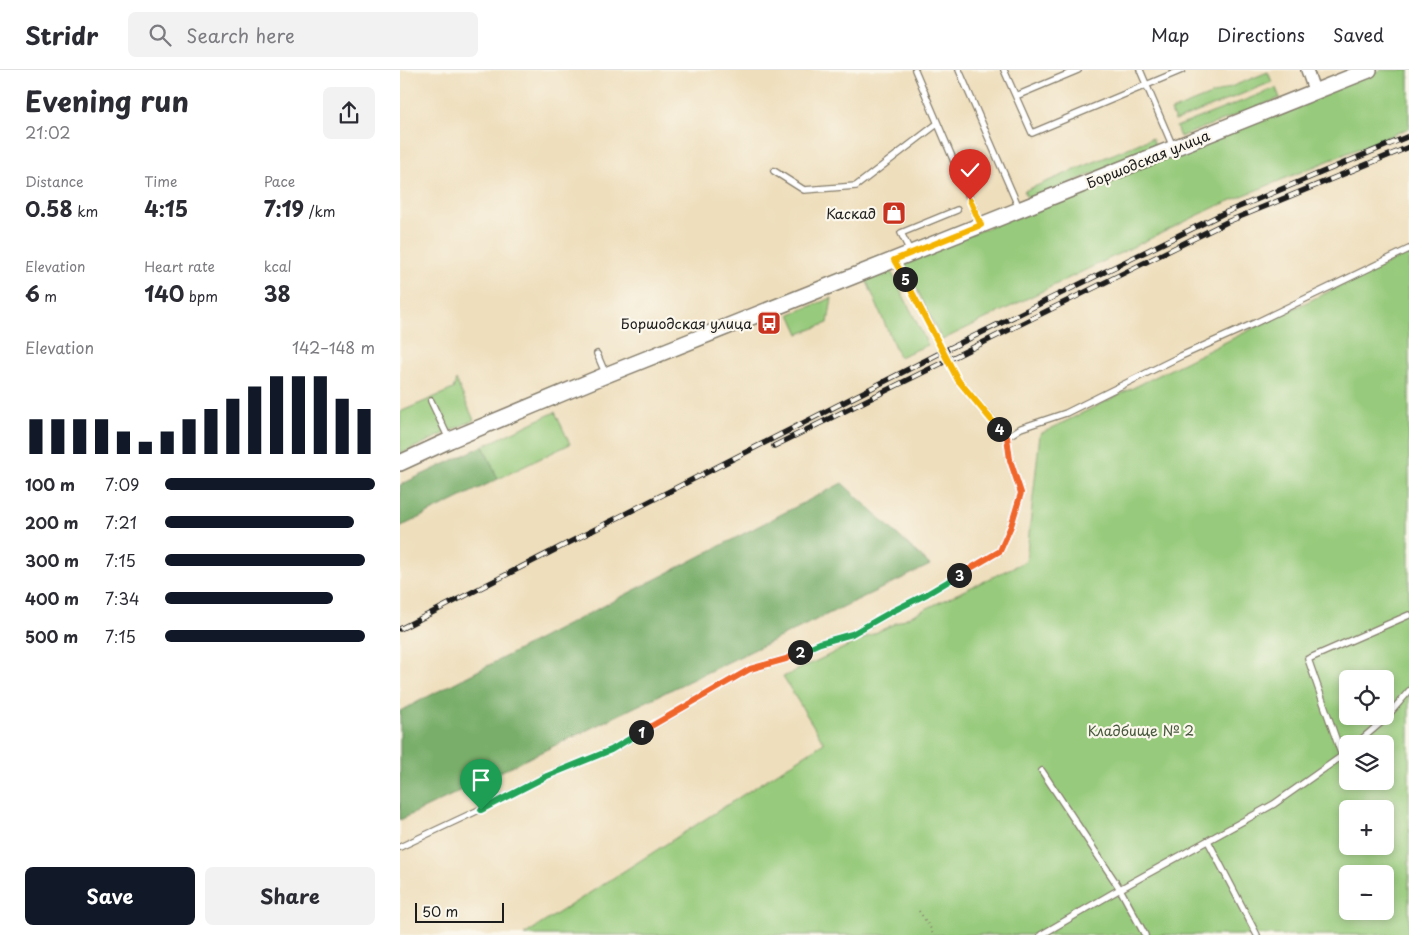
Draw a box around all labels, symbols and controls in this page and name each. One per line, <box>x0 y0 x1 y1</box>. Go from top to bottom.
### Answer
search box <box>128 12 478 57</box>
text: Stridr <box>25 17 98 53</box>
icon: search <box>146 21 174 49</box>
text: Search here <box>186 21 295 49</box>
text: Map <box>1151 21 1189 48</box>
text: Directions <box>1217 21 1305 48</box>
text: Saved <box>1333 21 1384 48</box>
text: Evening run <box>25 79 189 122</box>
button: share <box>323 87 375 139</box>
text: 21:02 <box>25 120 71 144</box>
street label: Боршодская улица <box>1083 125 1213 193</box>
pin <box>949 149 991 200</box>
icon: check <box>956 156 984 184</box>
text: Distance <box>25 171 84 192</box>
text: Time <box>144 171 177 192</box>
text: Pace <box>264 171 295 192</box>
text: 0.58 <box>25 192 73 224</box>
text: 4:15 <box>144 192 188 224</box>
text: 7:19 <box>264 192 304 224</box>
shop icon: Каскад <box>881 200 907 226</box>
text: km <box>73 201 98 222</box>
text: /km <box>304 201 336 222</box>
place label: Каскад <box>826 203 876 224</box>
text: Elevation <box>25 256 85 277</box>
text: Heart rate <box>144 256 215 277</box>
text: kcal <box>264 256 292 277</box>
pin: 5 <box>892 266 918 292</box>
text: 5 <box>901 269 910 290</box>
text: 6 <box>25 277 40 309</box>
text: 140 <box>144 277 184 309</box>
text: 38 <box>264 277 291 309</box>
text: m <box>40 286 57 307</box>
text: bpm <box>184 286 218 307</box>
bus stop icon: Боршодская улица <box>756 310 782 336</box>
place label: Боршодская улица <box>621 313 752 334</box>
text: Elevation <box>25 335 94 359</box>
text: 142–148 m <box>292 335 375 359</box>
pin: 4 <box>986 416 1012 442</box>
text: 4 <box>995 419 1004 440</box>
text: 100 m <box>25 472 75 496</box>
text: 7:09 <box>105 472 139 496</box>
text: 200 m <box>25 510 79 534</box>
text: 7:21 <box>105 510 137 534</box>
text: 300 m <box>25 548 79 572</box>
text: 7:15 <box>105 548 136 572</box>
pin: 3 <box>946 562 972 588</box>
text: 3 <box>955 565 964 586</box>
text: 400 m <box>25 586 79 610</box>
text: 7:34 <box>105 586 140 610</box>
text: 500 m <box>25 624 78 648</box>
text: 7:15 <box>105 624 136 648</box>
pin: 2 <box>788 640 812 664</box>
text: 2 <box>796 642 805 663</box>
map controls <box>1339 670 1394 920</box>
button: locate <box>1339 670 1394 725</box>
pin: 1 <box>628 720 654 744</box>
park label: Кладбище № 2 <box>1088 720 1194 741</box>
text: 1 <box>638 722 645 743</box>
button: layers <box>1339 735 1394 790</box>
pin <box>460 759 502 810</box>
icon: arrive <box>467 766 495 794</box>
button: + <box>1339 800 1394 855</box>
button: − <box>1339 865 1394 920</box>
button: Save <box>25 867 195 925</box>
button: Share <box>205 867 375 925</box>
scale bar <box>415 900 504 923</box>
text: 50 m <box>422 901 458 922</box>

